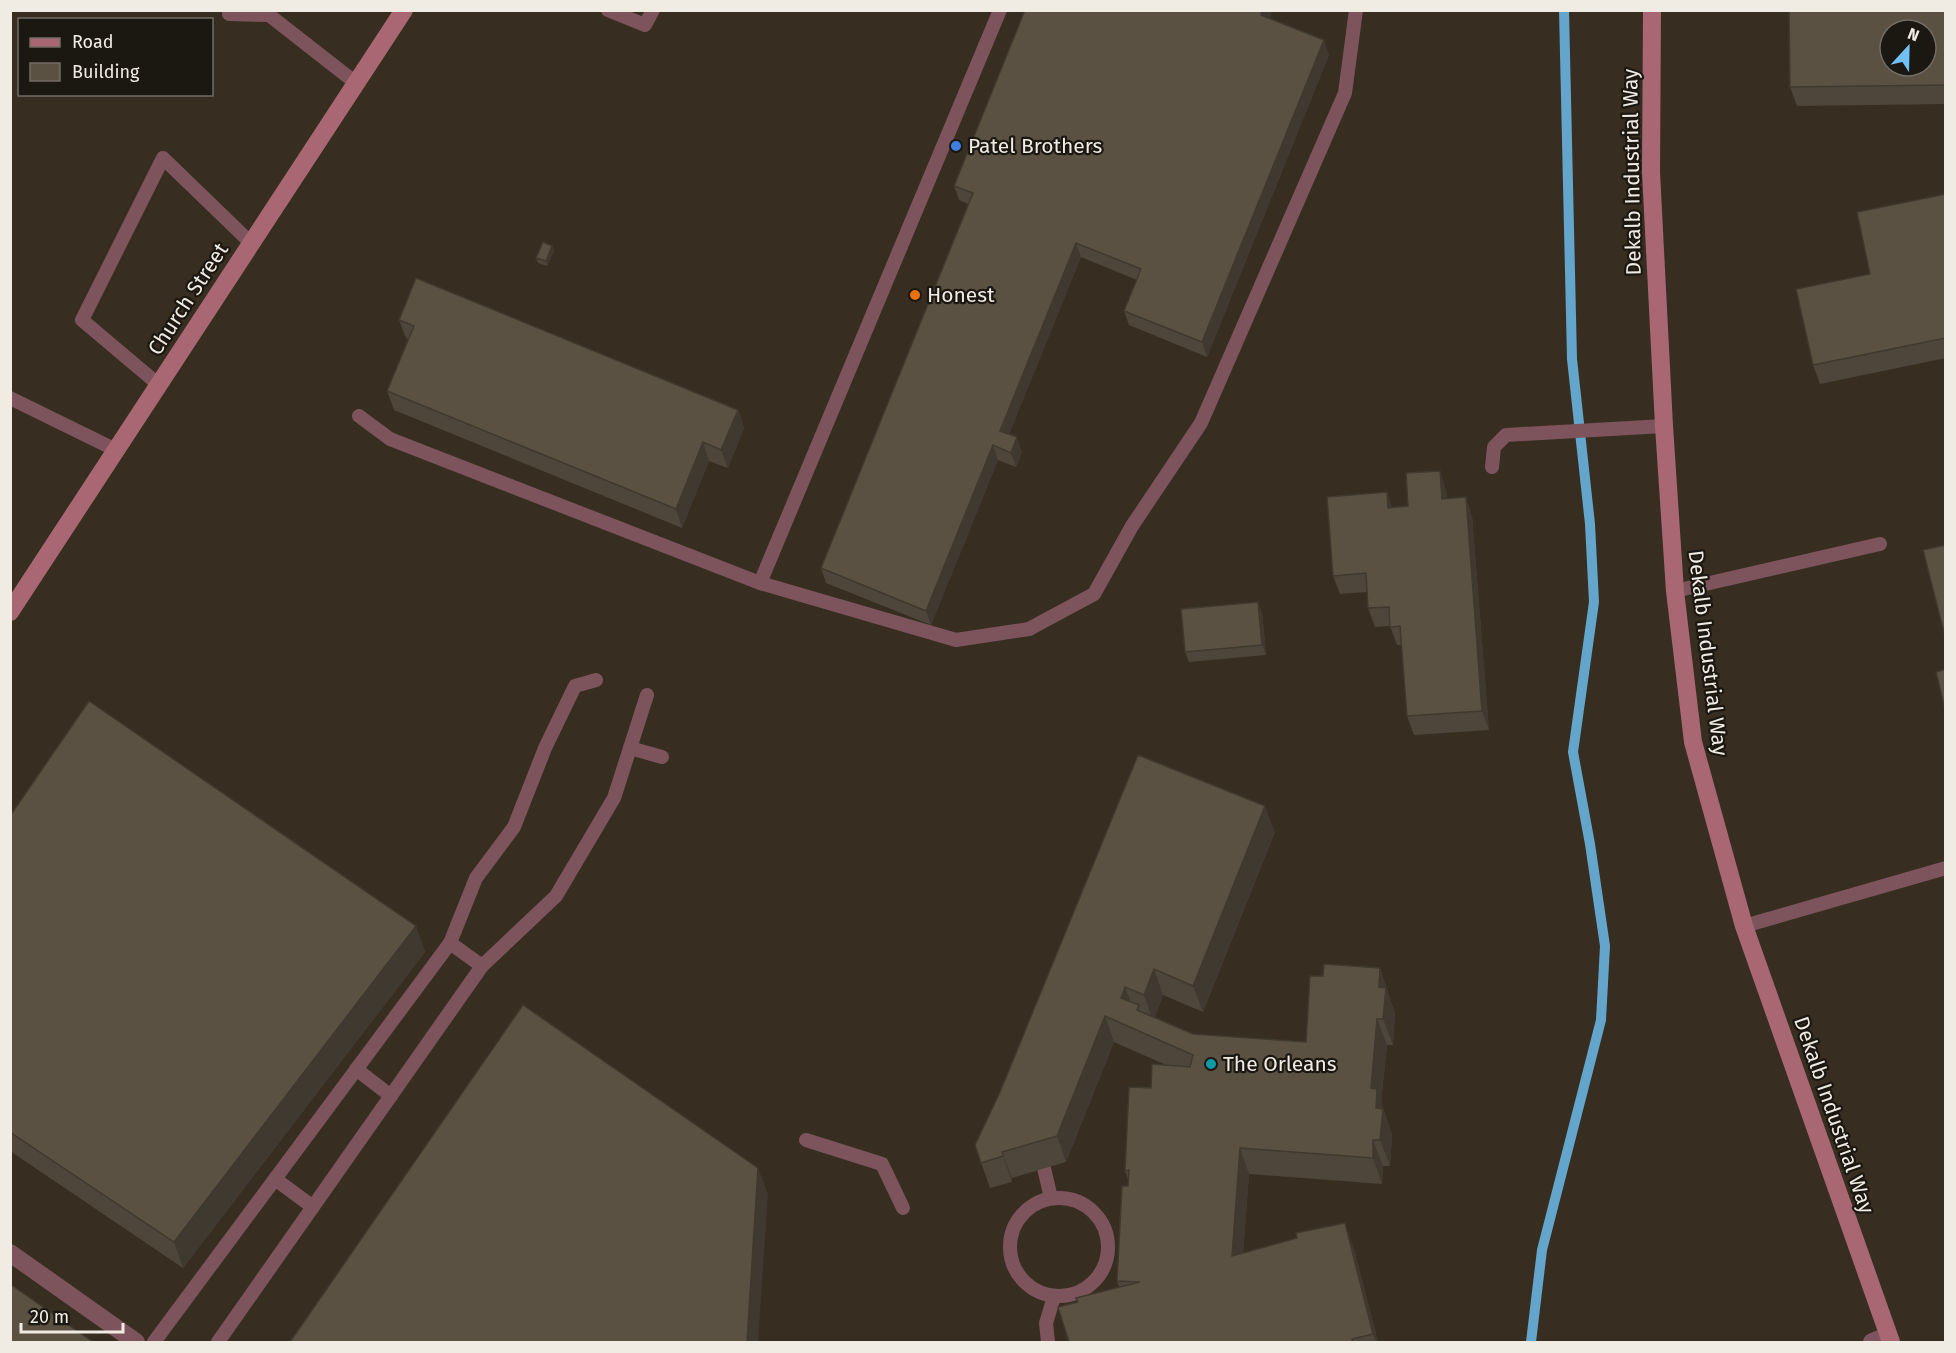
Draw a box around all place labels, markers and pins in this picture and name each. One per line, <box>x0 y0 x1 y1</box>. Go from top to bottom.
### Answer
place label: Patel Brothers <box>968 133 1103 159</box>
marker: Patel Brothers <box>949 139 963 153</box>
place label: Honest <box>927 282 995 308</box>
marker: Honest <box>908 288 922 302</box>
place label: The Orleans <box>1223 1051 1337 1077</box>
marker: The Orleans <box>1204 1057 1218 1071</box>

